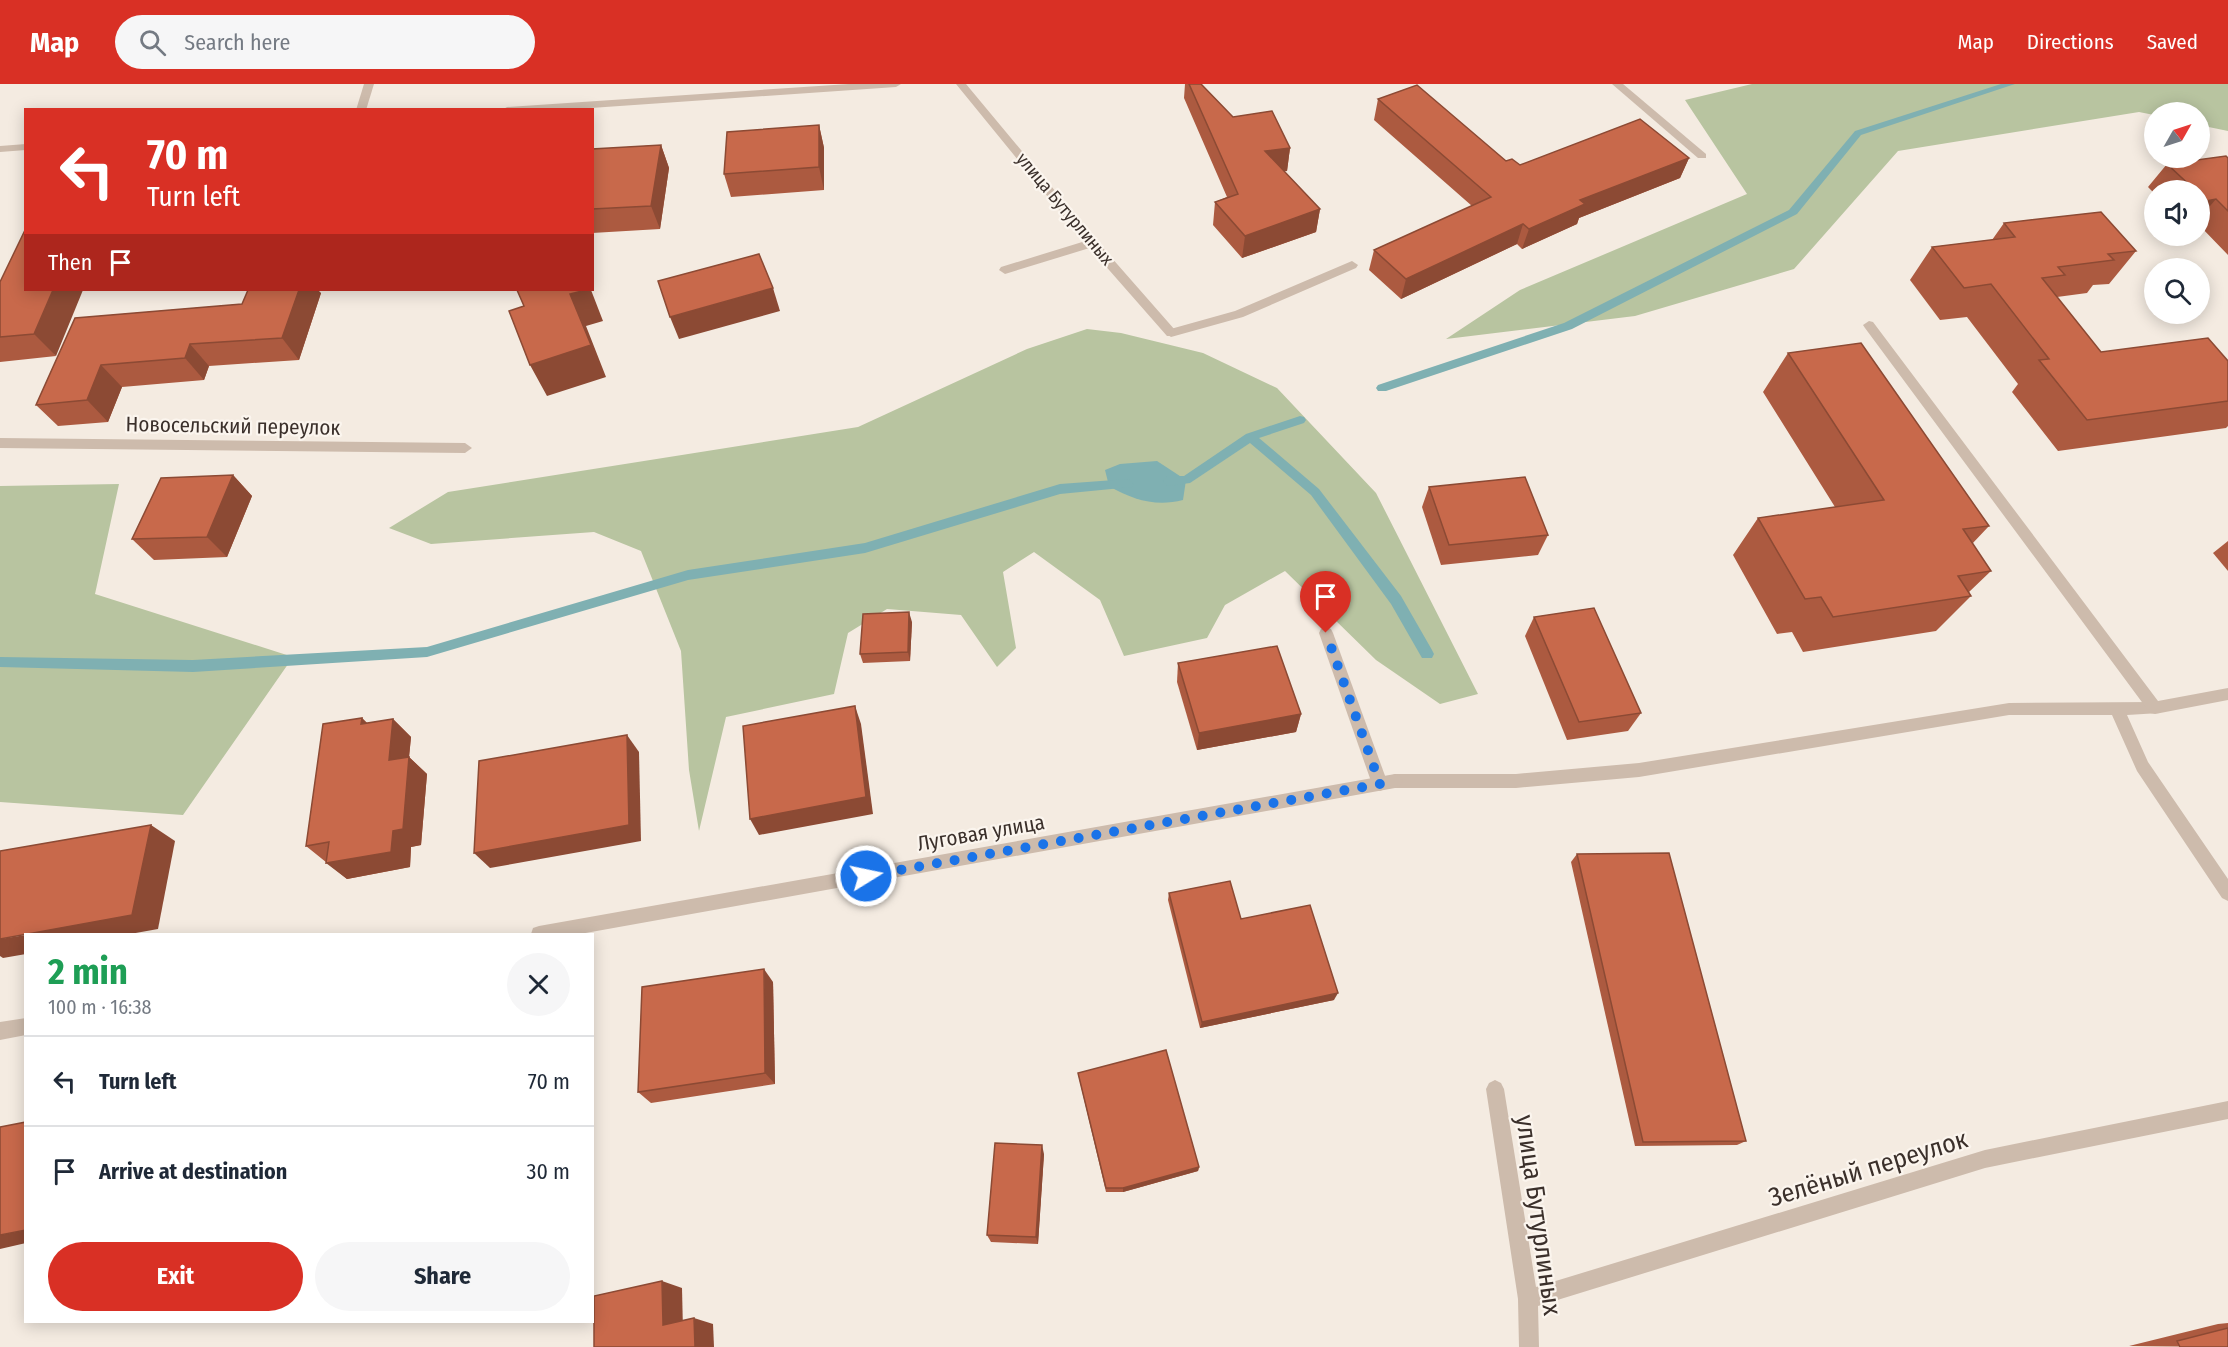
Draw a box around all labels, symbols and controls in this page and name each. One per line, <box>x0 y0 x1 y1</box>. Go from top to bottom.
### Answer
search box <box>115 15 535 69</box>
text: Map <box>30 26 79 59</box>
icon: search <box>136 26 169 59</box>
text: Search here <box>184 29 290 56</box>
text: Map <box>1957 29 1994 55</box>
text: Directions <box>2027 29 2114 55</box>
text: Saved <box>2147 29 2198 55</box>
north arrow <box>2144 102 2210 168</box>
map controls <box>2144 102 2210 324</box>
text: 70 m <box>147 130 228 180</box>
icon: left <box>48 132 126 210</box>
street label: улица Бутурлиных <box>1012 148 1118 270</box>
button: sound <box>2144 180 2210 246</box>
text: Turn left <box>147 181 240 213</box>
icon: arrive <box>104 246 137 279</box>
text: Then <box>48 249 92 276</box>
button: search <box>2144 258 2210 324</box>
street label: Новосельский переулок <box>125 411 341 441</box>
pin <box>1300 571 1351 633</box>
icon: arrive <box>1309 580 1342 613</box>
street label: Луговая улица <box>915 809 1047 857</box>
position arrow <box>834 844 898 908</box>
text: 2 min <box>48 950 128 994</box>
button: close <box>507 953 570 1016</box>
text: 100 m · 16:38 <box>48 995 152 1019</box>
icon: left <box>48 1065 81 1098</box>
text: Turn left <box>99 1068 177 1095</box>
text: 70 m <box>528 1068 570 1095</box>
street label: улица Бутурлиных <box>1509 1113 1568 1318</box>
street label: Зелёный переулок <box>1765 1124 1971 1213</box>
icon: arrive <box>48 1155 81 1188</box>
text: Arrive at destination <box>99 1158 287 1185</box>
text: 30 m <box>527 1158 570 1185</box>
button: Exit <box>48 1242 303 1311</box>
button: Share <box>315 1242 570 1311</box>

